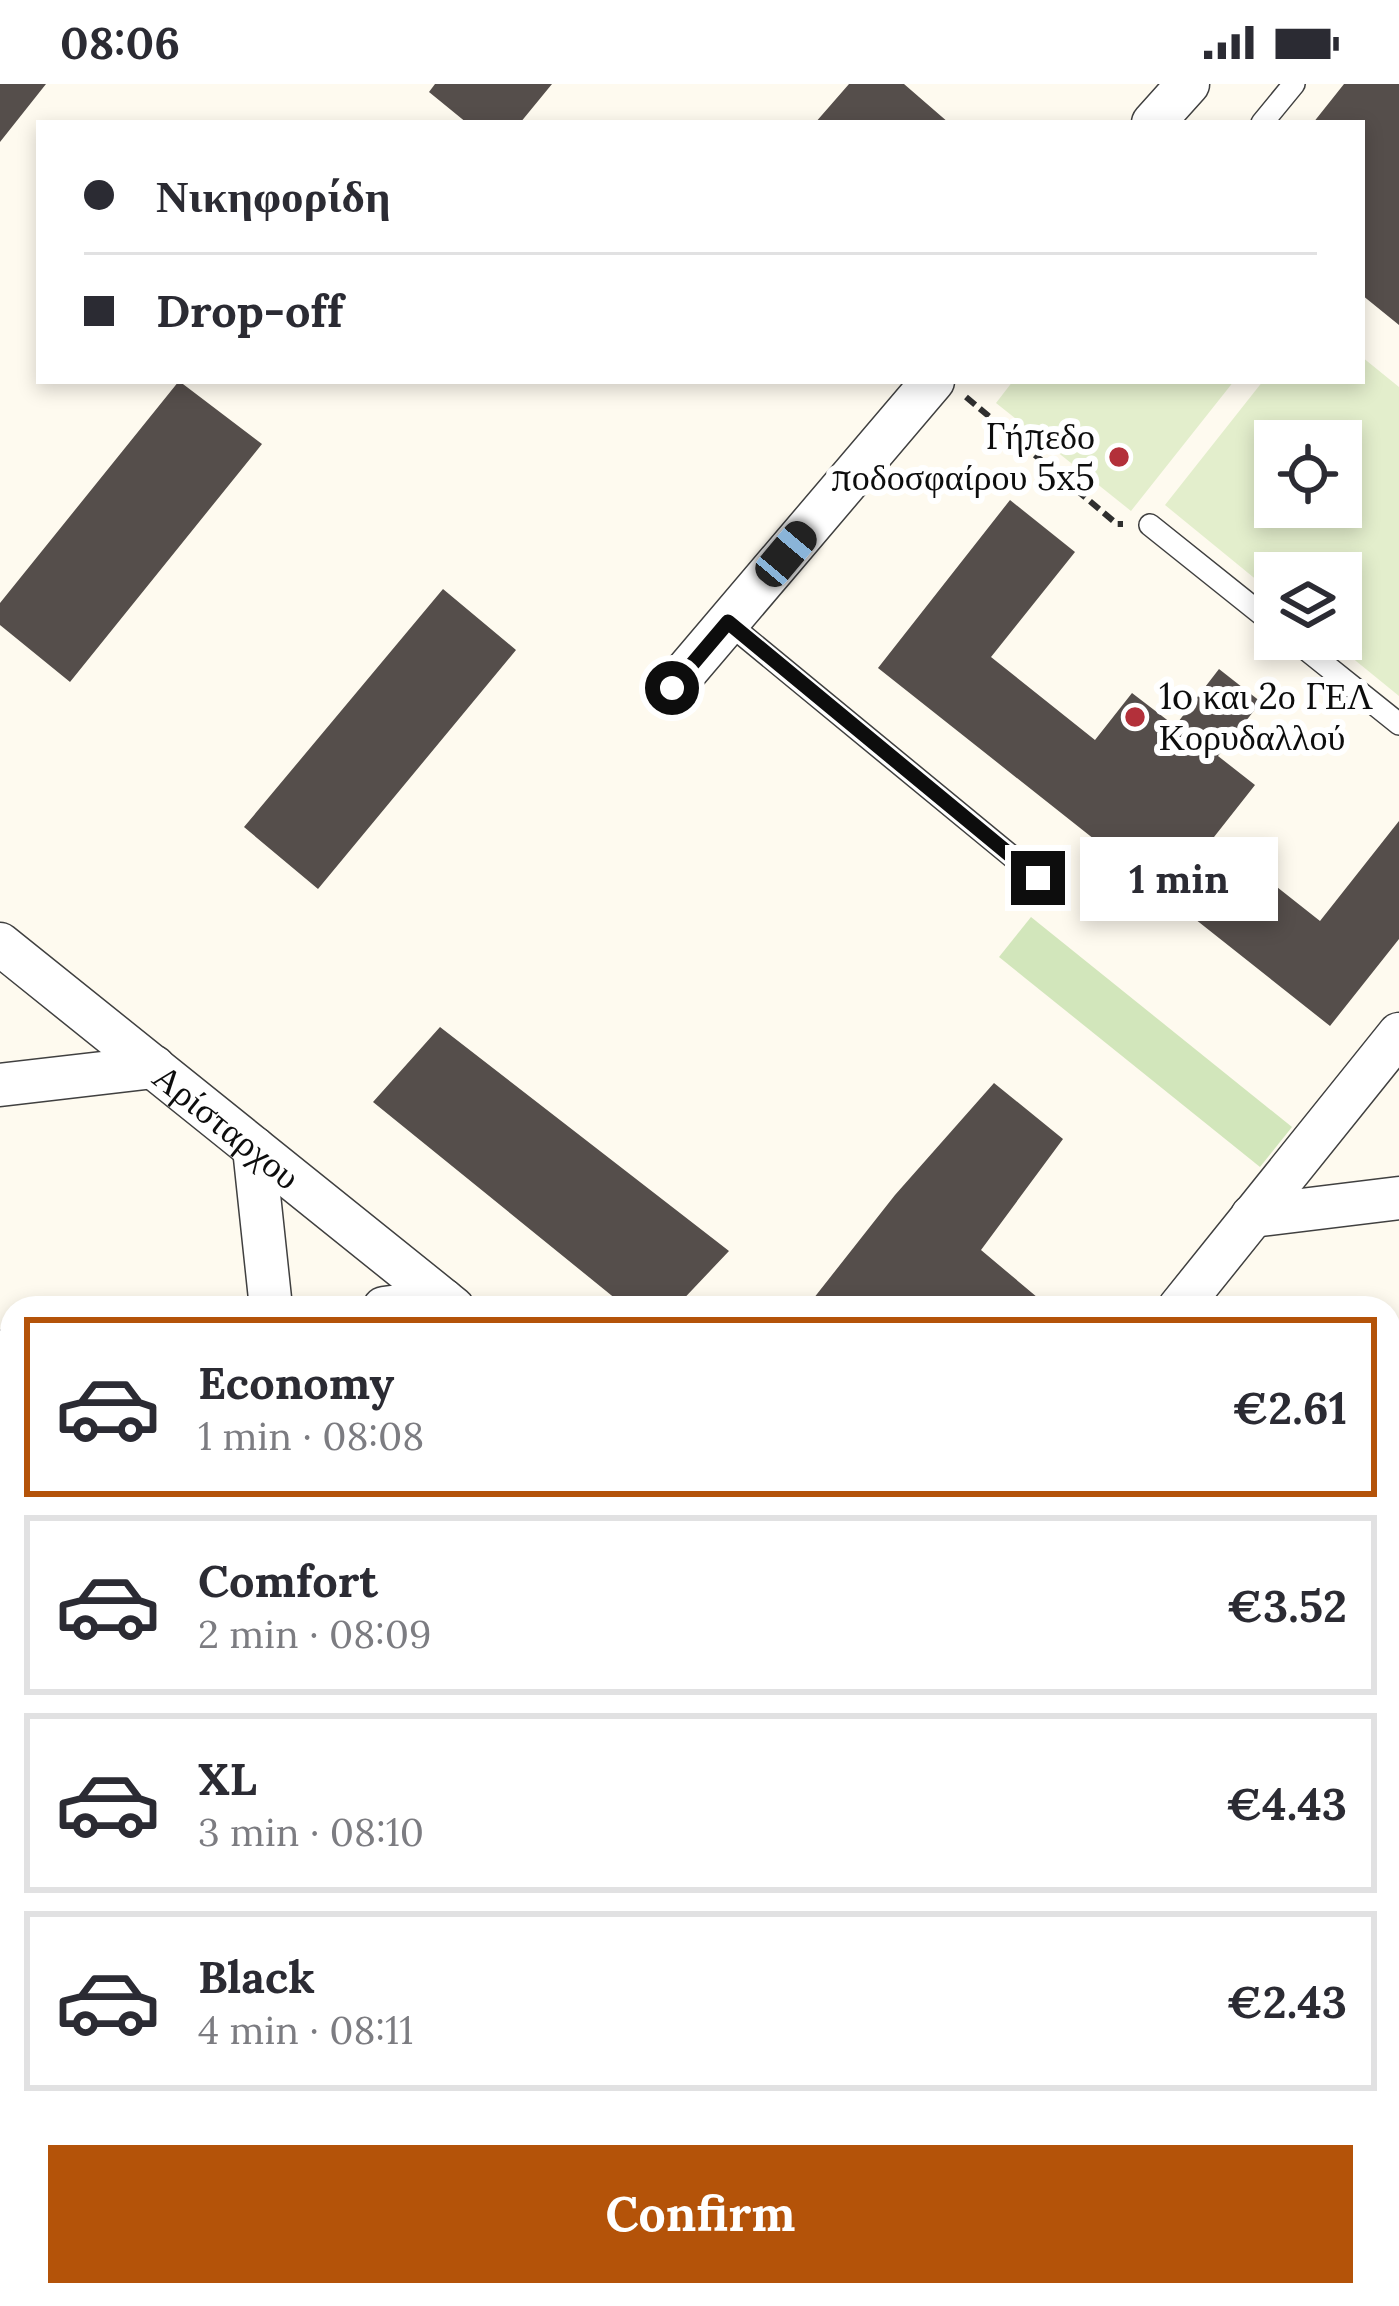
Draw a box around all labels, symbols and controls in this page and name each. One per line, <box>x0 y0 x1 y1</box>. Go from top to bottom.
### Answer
text: 08:06 <box>60 14 180 71</box>
text: Νικηφορίδη <box>156 167 391 224</box>
text: Drop-off <box>156 282 343 339</box>
place label: Γήπεδο ποδοσφαίρου 5x5 <box>831 413 1095 500</box>
map controls <box>1254 420 1362 660</box>
button: locate <box>1254 420 1362 528</box>
marker: Γήπεδο ποδοσφαίρου 5x5 <box>1106 444 1132 470</box>
car <box>749 515 823 593</box>
button: layers <box>1254 552 1362 660</box>
route start <box>645 661 699 715</box>
place label: 1o και 2ο ΓΕΛ Κορυδαλλού <box>1159 673 1373 760</box>
marker: 1o και 2ο ΓΕΛ Κορυδαλλού <box>1122 704 1148 730</box>
callout: 1 min <box>1080 836 1278 920</box>
route end <box>1011 851 1065 905</box>
text: 1 min <box>1129 854 1229 904</box>
street label: Αρίσταρχου <box>144 1053 310 1199</box>
icon: car <box>54 1353 162 1461</box>
text: Economy <box>198 1354 394 1411</box>
text: €2.61 <box>1232 1379 1347 1436</box>
text: 1 min · 08:08 <box>198 1411 424 1461</box>
icon: car <box>54 1551 162 1659</box>
text: Comfort <box>198 1552 378 1609</box>
text: €3.52 <box>1227 1577 1347 1634</box>
text: 2 min · 08:09 <box>198 1609 432 1659</box>
icon: car <box>54 1749 162 1857</box>
text: XL <box>198 1750 257 1807</box>
text: €4.43 <box>1226 1775 1347 1832</box>
text: 3 min · 08:10 <box>198 1807 424 1857</box>
icon: car <box>54 1947 162 2055</box>
text: Black <box>198 1948 315 2005</box>
text: €2.43 <box>1226 1973 1347 2030</box>
text: 4 min · 08:11 <box>198 2005 413 2055</box>
button: Confirm <box>48 2145 1353 2283</box>

